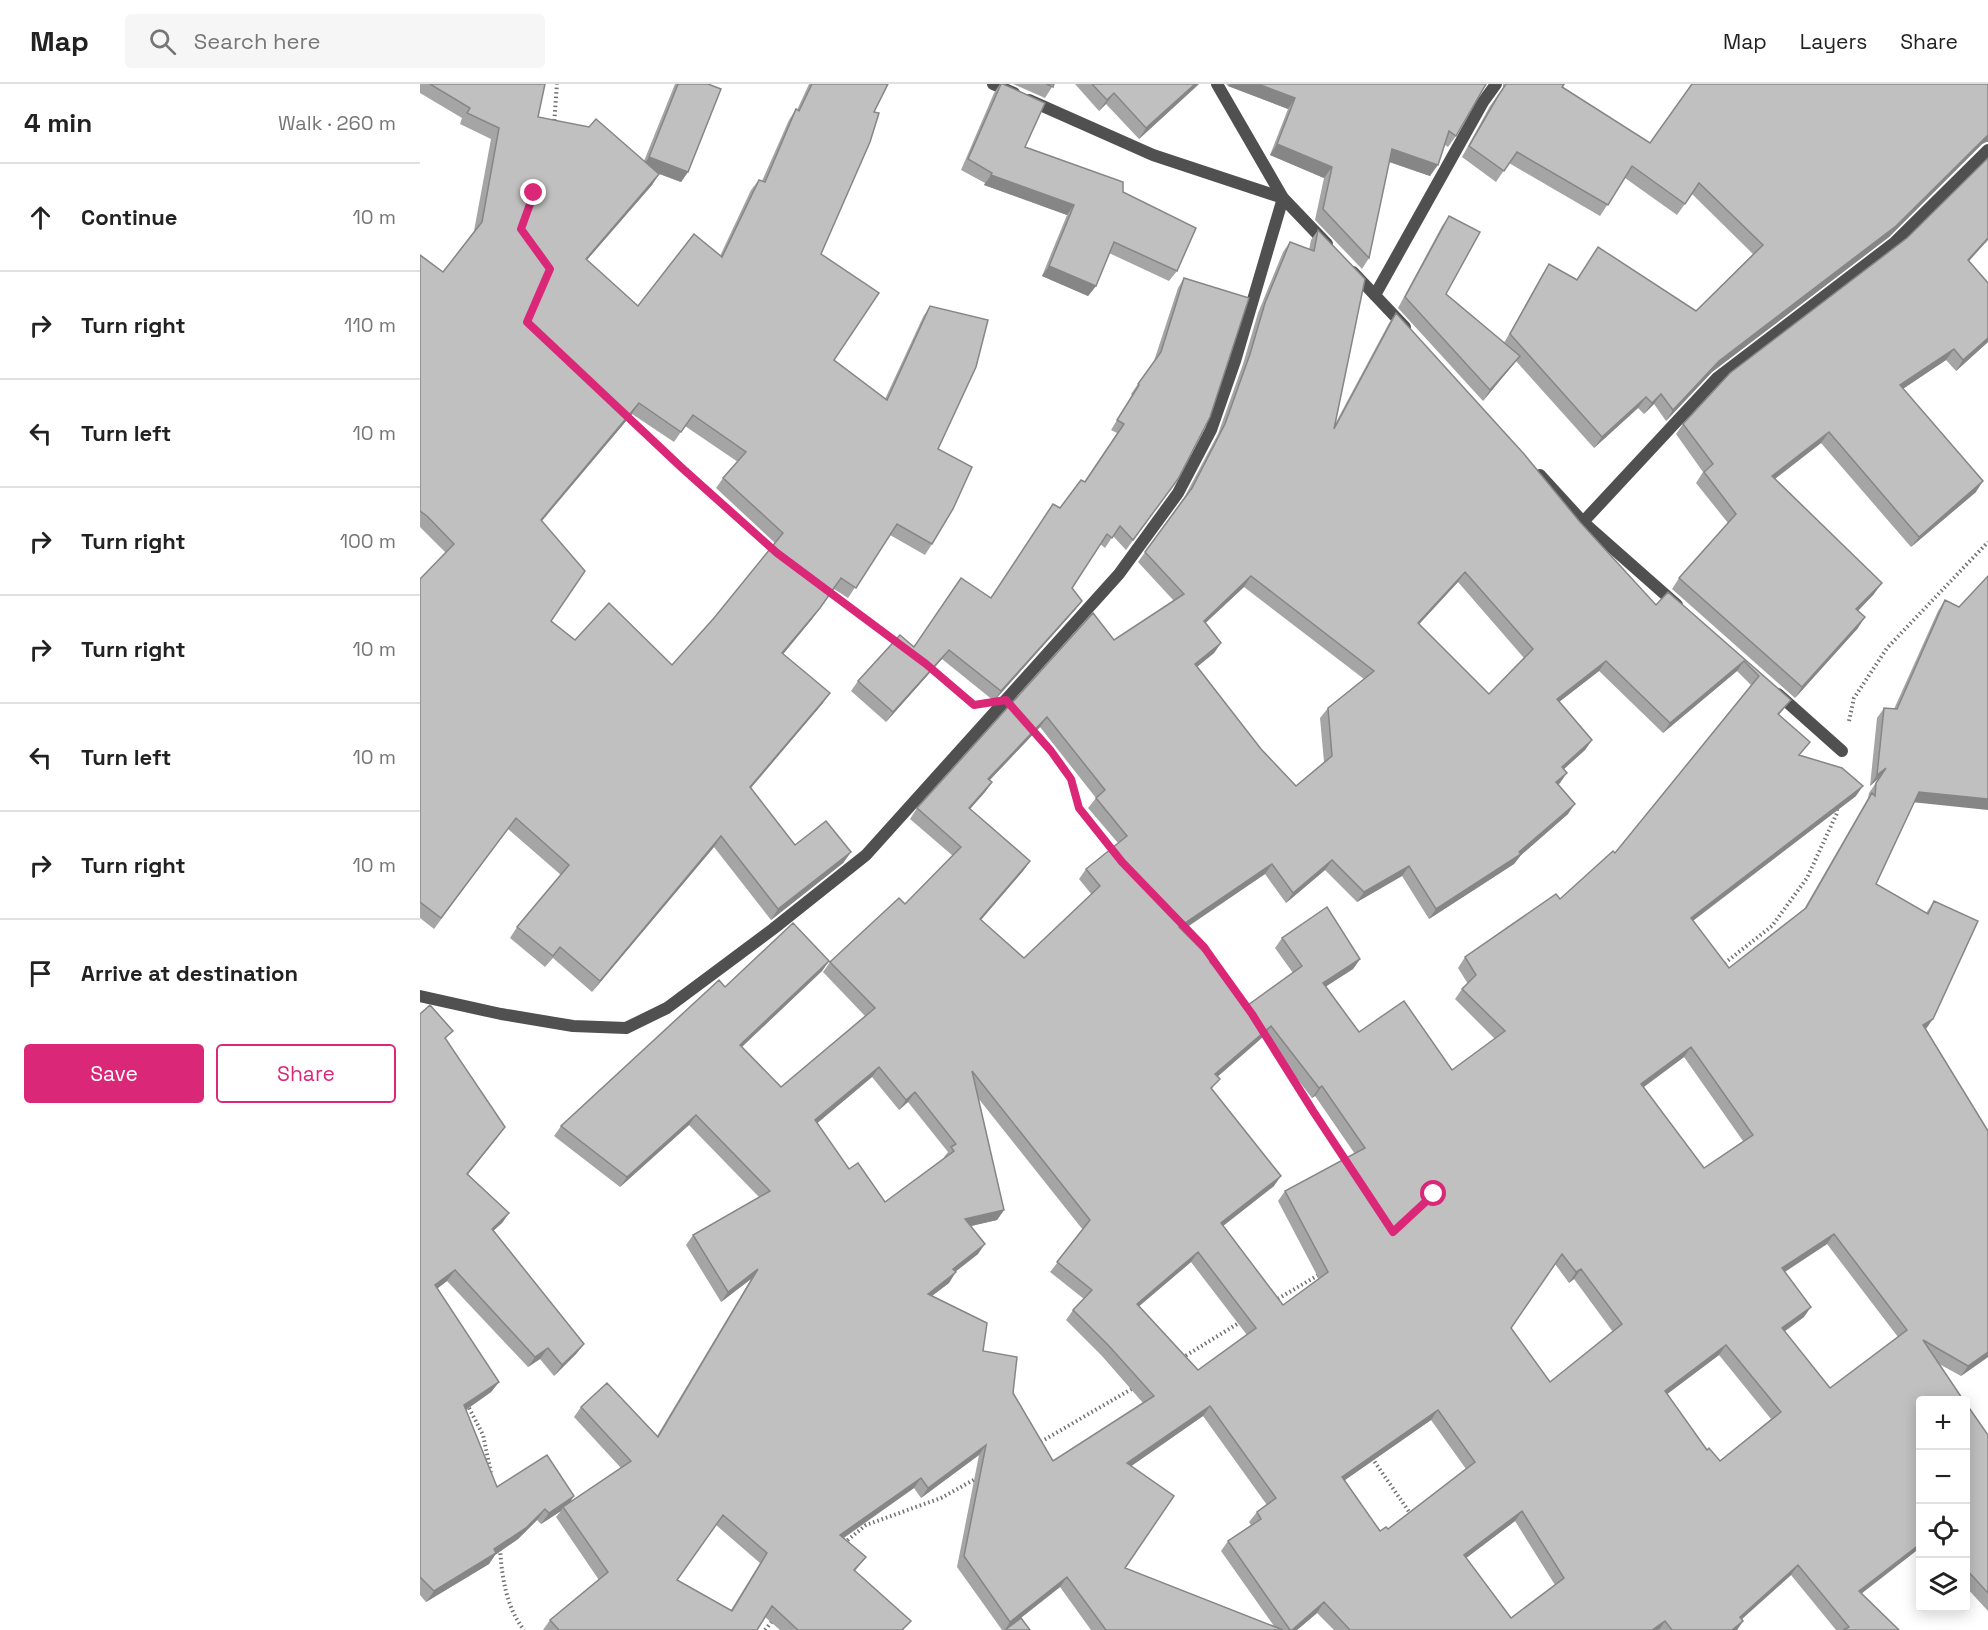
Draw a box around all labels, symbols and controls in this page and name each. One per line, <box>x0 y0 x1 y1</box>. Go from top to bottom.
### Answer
search box <box>125 14 545 68</box>
text: Map <box>30 23 89 59</box>
icon: search <box>146 25 179 58</box>
text: Search here <box>194 27 321 55</box>
text: Map <box>1723 28 1767 55</box>
text: Layers <box>1800 28 1867 55</box>
text: Share <box>1900 28 1958 55</box>
text: 4 min <box>24 106 92 140</box>
text: Walk · 260 m <box>278 110 396 136</box>
route end <box>520 179 546 205</box>
icon: ahead <box>24 201 57 234</box>
text: Continue <box>81 203 177 231</box>
text: 10 m <box>352 204 396 230</box>
icon: right <box>24 309 57 342</box>
text: Turn right <box>81 311 186 339</box>
text: 110 m <box>344 312 396 338</box>
icon: left <box>24 417 57 450</box>
text: Turn left <box>81 419 171 447</box>
text: 10 m <box>352 420 396 446</box>
icon: right <box>24 525 57 558</box>
text: Turn right <box>81 527 186 555</box>
text: 100 m <box>340 528 396 554</box>
icon: right <box>24 633 57 666</box>
text: Turn right <box>81 635 186 663</box>
text: 10 m <box>352 636 396 662</box>
icon: left <box>24 741 57 774</box>
text: Turn left <box>81 743 171 771</box>
text: 10 m <box>352 744 396 770</box>
icon: right <box>24 849 57 882</box>
text: Turn right <box>81 851 186 879</box>
text: 10 m <box>352 852 396 878</box>
icon: arrive <box>24 957 57 990</box>
text: Arrive at destination <box>81 959 298 987</box>
button: Save <box>24 1044 204 1103</box>
button: Share <box>216 1044 396 1103</box>
route start <box>1420 1180 1446 1206</box>
map controls <box>1916 1396 1970 1612</box>
button: + <box>1916 1396 1970 1450</box>
button: − <box>1916 1450 1970 1504</box>
button: locate <box>1916 1504 1970 1558</box>
button: layers <box>1916 1558 1970 1612</box>

